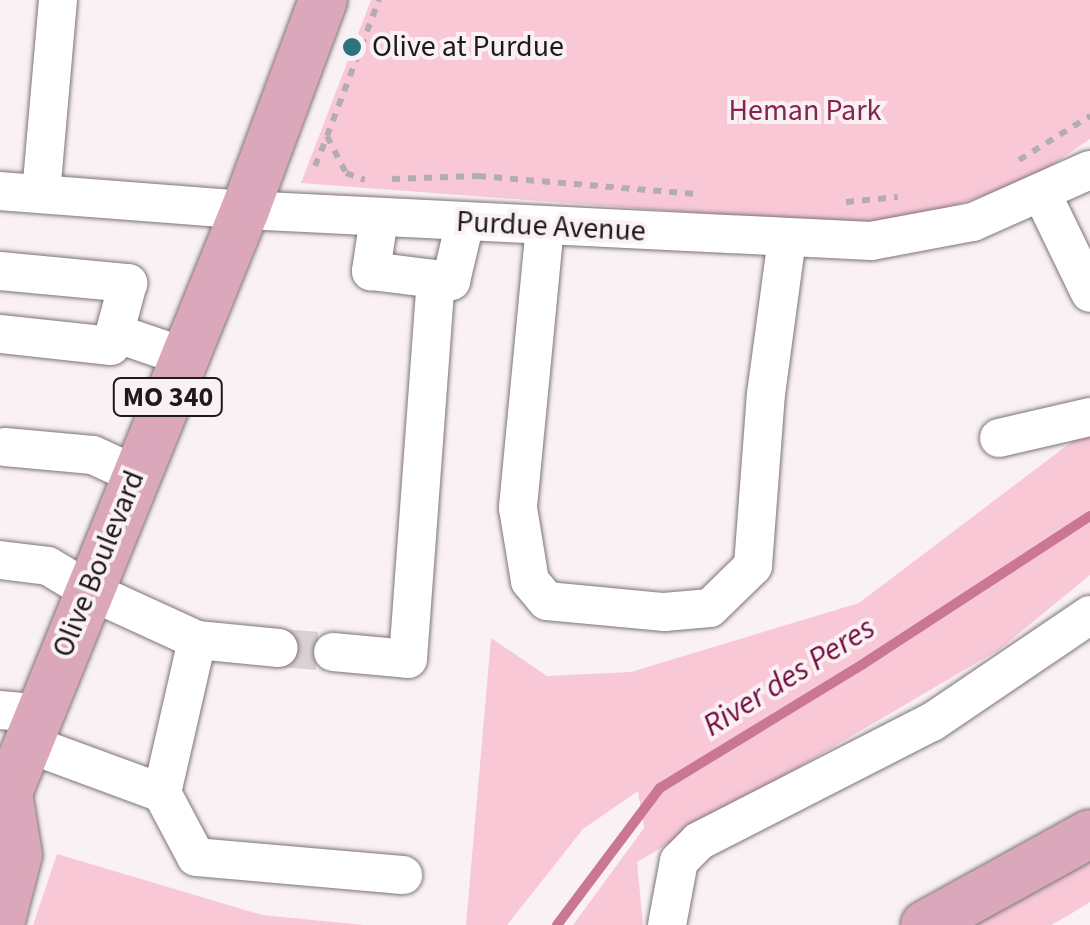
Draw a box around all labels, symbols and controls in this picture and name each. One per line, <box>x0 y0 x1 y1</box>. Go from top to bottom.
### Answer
place label: Olive at Purdue <box>372 29 564 65</box>
marker: Olive at Purdue <box>341 36 363 58</box>
park label: Heman Park <box>729 93 881 129</box>
street label: Purdue Avenue <box>455 204 647 250</box>
road number: MO 340 <box>110 374 226 420</box>
street label: Olive Boulevard <box>45 466 153 662</box>
water label: River des Peres <box>696 609 882 745</box>

